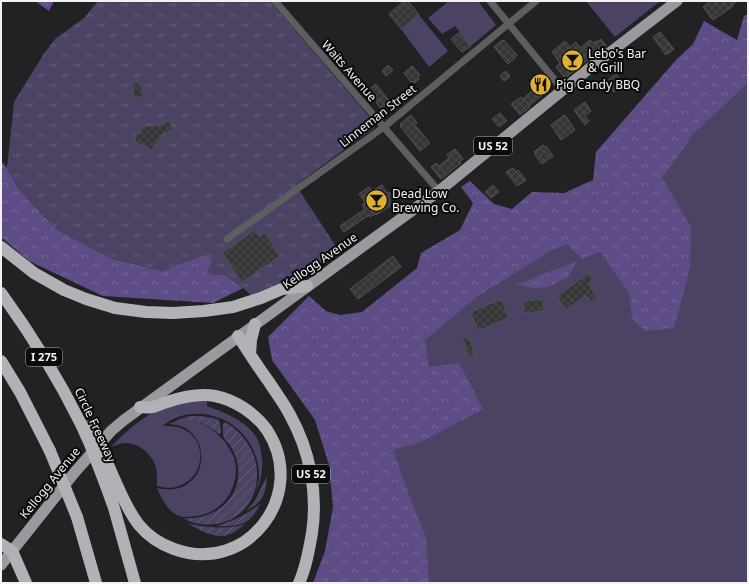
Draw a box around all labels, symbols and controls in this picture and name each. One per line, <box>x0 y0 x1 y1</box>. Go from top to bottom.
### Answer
street label: Waits Avenue <box>318 36 381 105</box>
place label: Lebo's Bar & Grill <box>588 45 646 76</box>
bar icon: Lebo's Bar & Grill <box>559 48 585 74</box>
restaurant icon: Pig Candy BBQ <box>527 72 553 98</box>
place label: Pig Candy BBQ <box>556 76 640 93</box>
street label: Linneman Street <box>336 80 420 151</box>
road number: US 52 <box>474 137 512 155</box>
place label: Dead Low Brewing Co. <box>392 185 460 216</box>
bar icon: Dead Low Brewing Co. <box>364 188 390 214</box>
street label: Kellogg Avenue <box>279 228 361 293</box>
road number: I 275 <box>26 348 62 366</box>
street label: Circle Freeway <box>71 385 121 466</box>
street label: Kellogg Avenue <box>15 443 84 522</box>
road number: US 52 <box>292 465 330 483</box>

